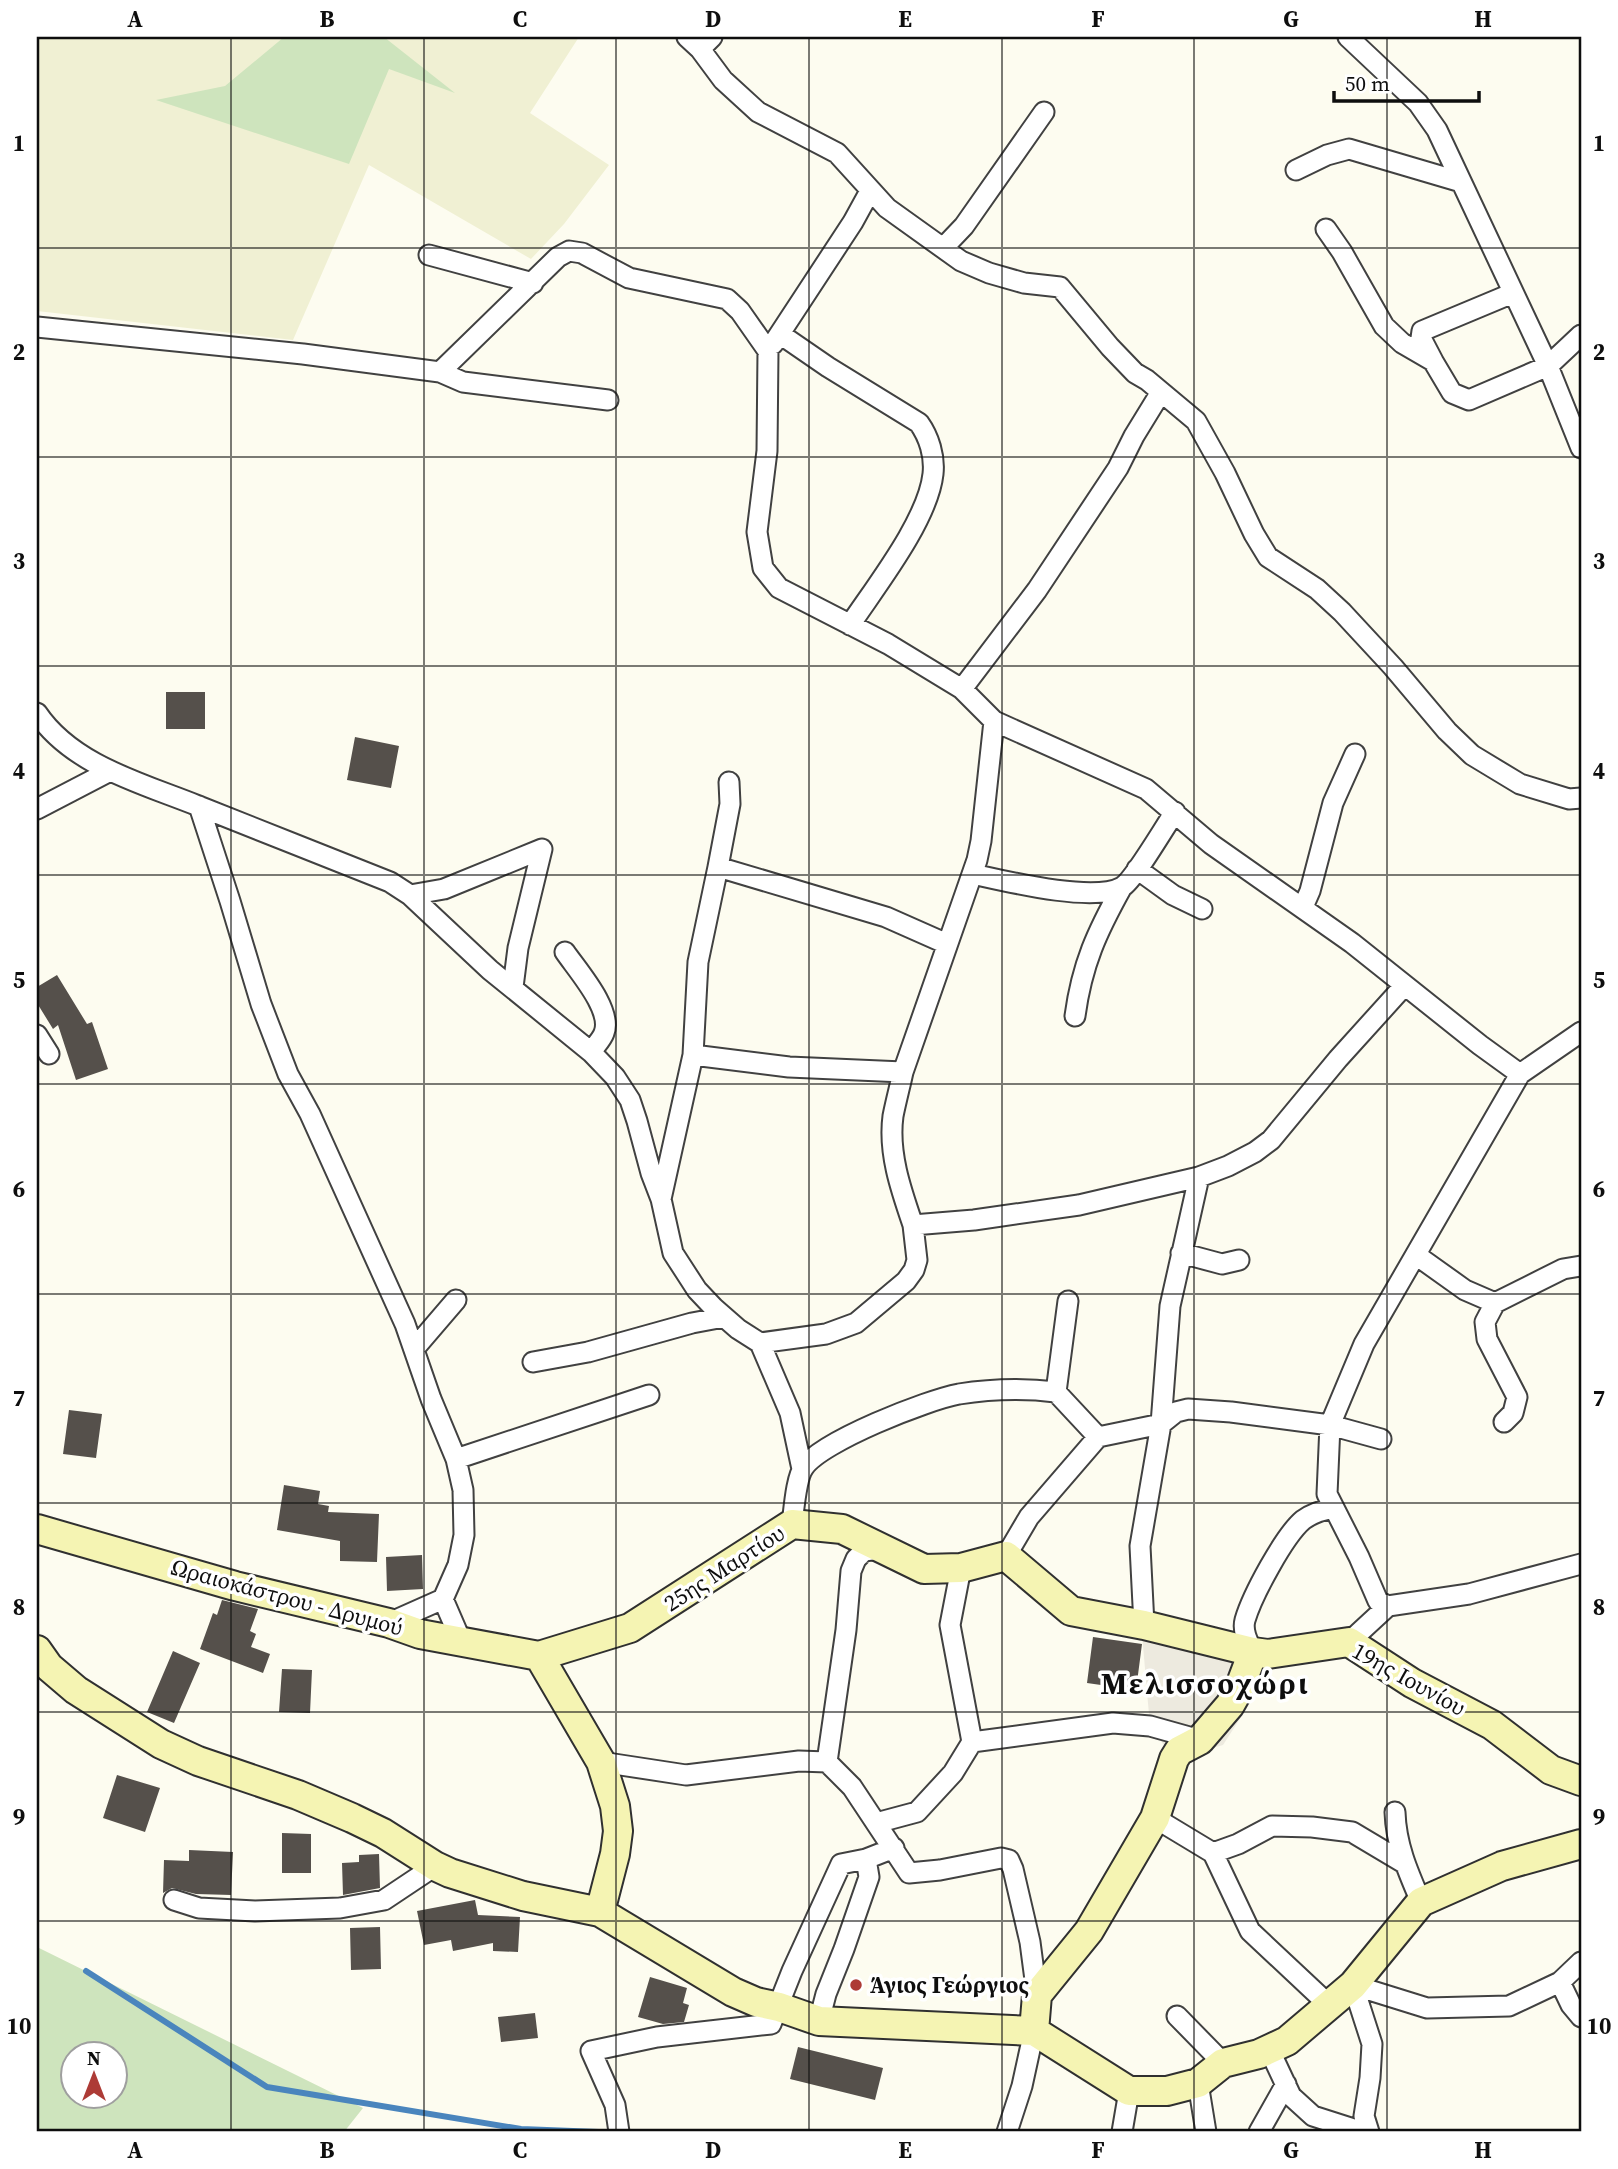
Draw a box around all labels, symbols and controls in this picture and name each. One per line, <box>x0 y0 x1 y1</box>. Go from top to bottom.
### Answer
text: A <box>127 3 143 35</box>
text: B <box>320 3 335 35</box>
text: C <box>513 3 527 35</box>
text: D <box>705 3 721 35</box>
text: E <box>898 3 912 35</box>
text: F <box>1091 3 1105 35</box>
text: G <box>1283 3 1299 35</box>
text: H <box>1474 3 1492 35</box>
scale bar <box>1334 60 1480 104</box>
text: 50 m <box>1345 69 1390 98</box>
text: 1 <box>13 127 25 159</box>
text: 1 <box>1593 127 1605 159</box>
text: 2 <box>13 336 25 368</box>
text: 2 <box>1593 336 1605 368</box>
text: 3 <box>13 545 25 577</box>
text: 3 <box>1593 545 1605 577</box>
text: 4 <box>13 755 25 787</box>
text: 4 <box>1593 755 1605 787</box>
text: 5 <box>13 964 25 996</box>
text: 5 <box>1593 964 1605 996</box>
text: 6 <box>13 1173 25 1205</box>
text: 6 <box>1593 1173 1605 1205</box>
text: 7 <box>13 1382 25 1414</box>
text: 7 <box>1593 1382 1605 1414</box>
street label: 25ης Μαρτίου <box>657 1517 791 1619</box>
street label: Ωραιοκάστρου - Δρυμού <box>168 1551 406 1643</box>
text: 8 <box>13 1591 25 1623</box>
text: 8 <box>1593 1591 1605 1623</box>
street label: 19ης Ιουνίου <box>1347 1635 1471 1723</box>
district label: Μελισσοχώρι <box>1100 1663 1310 1704</box>
text: 9 <box>13 1801 25 1833</box>
text: 9 <box>1593 1801 1605 1833</box>
place label: Άγιος Γεώργιος <box>870 1969 1030 2001</box>
marker: Άγιος Γεώργιος <box>848 1977 864 1993</box>
text: 10 <box>7 2010 31 2042</box>
text: 10 <box>1587 2010 1611 2042</box>
north arrow <box>60 2039 130 2110</box>
text: N <box>87 2045 101 2071</box>
text: A <box>127 2134 143 2166</box>
text: B <box>320 2134 335 2166</box>
text: C <box>513 2134 527 2166</box>
text: D <box>705 2134 721 2166</box>
text: E <box>898 2134 912 2166</box>
text: F <box>1091 2134 1105 2166</box>
text: G <box>1283 2134 1299 2166</box>
text: H <box>1474 2134 1492 2166</box>

